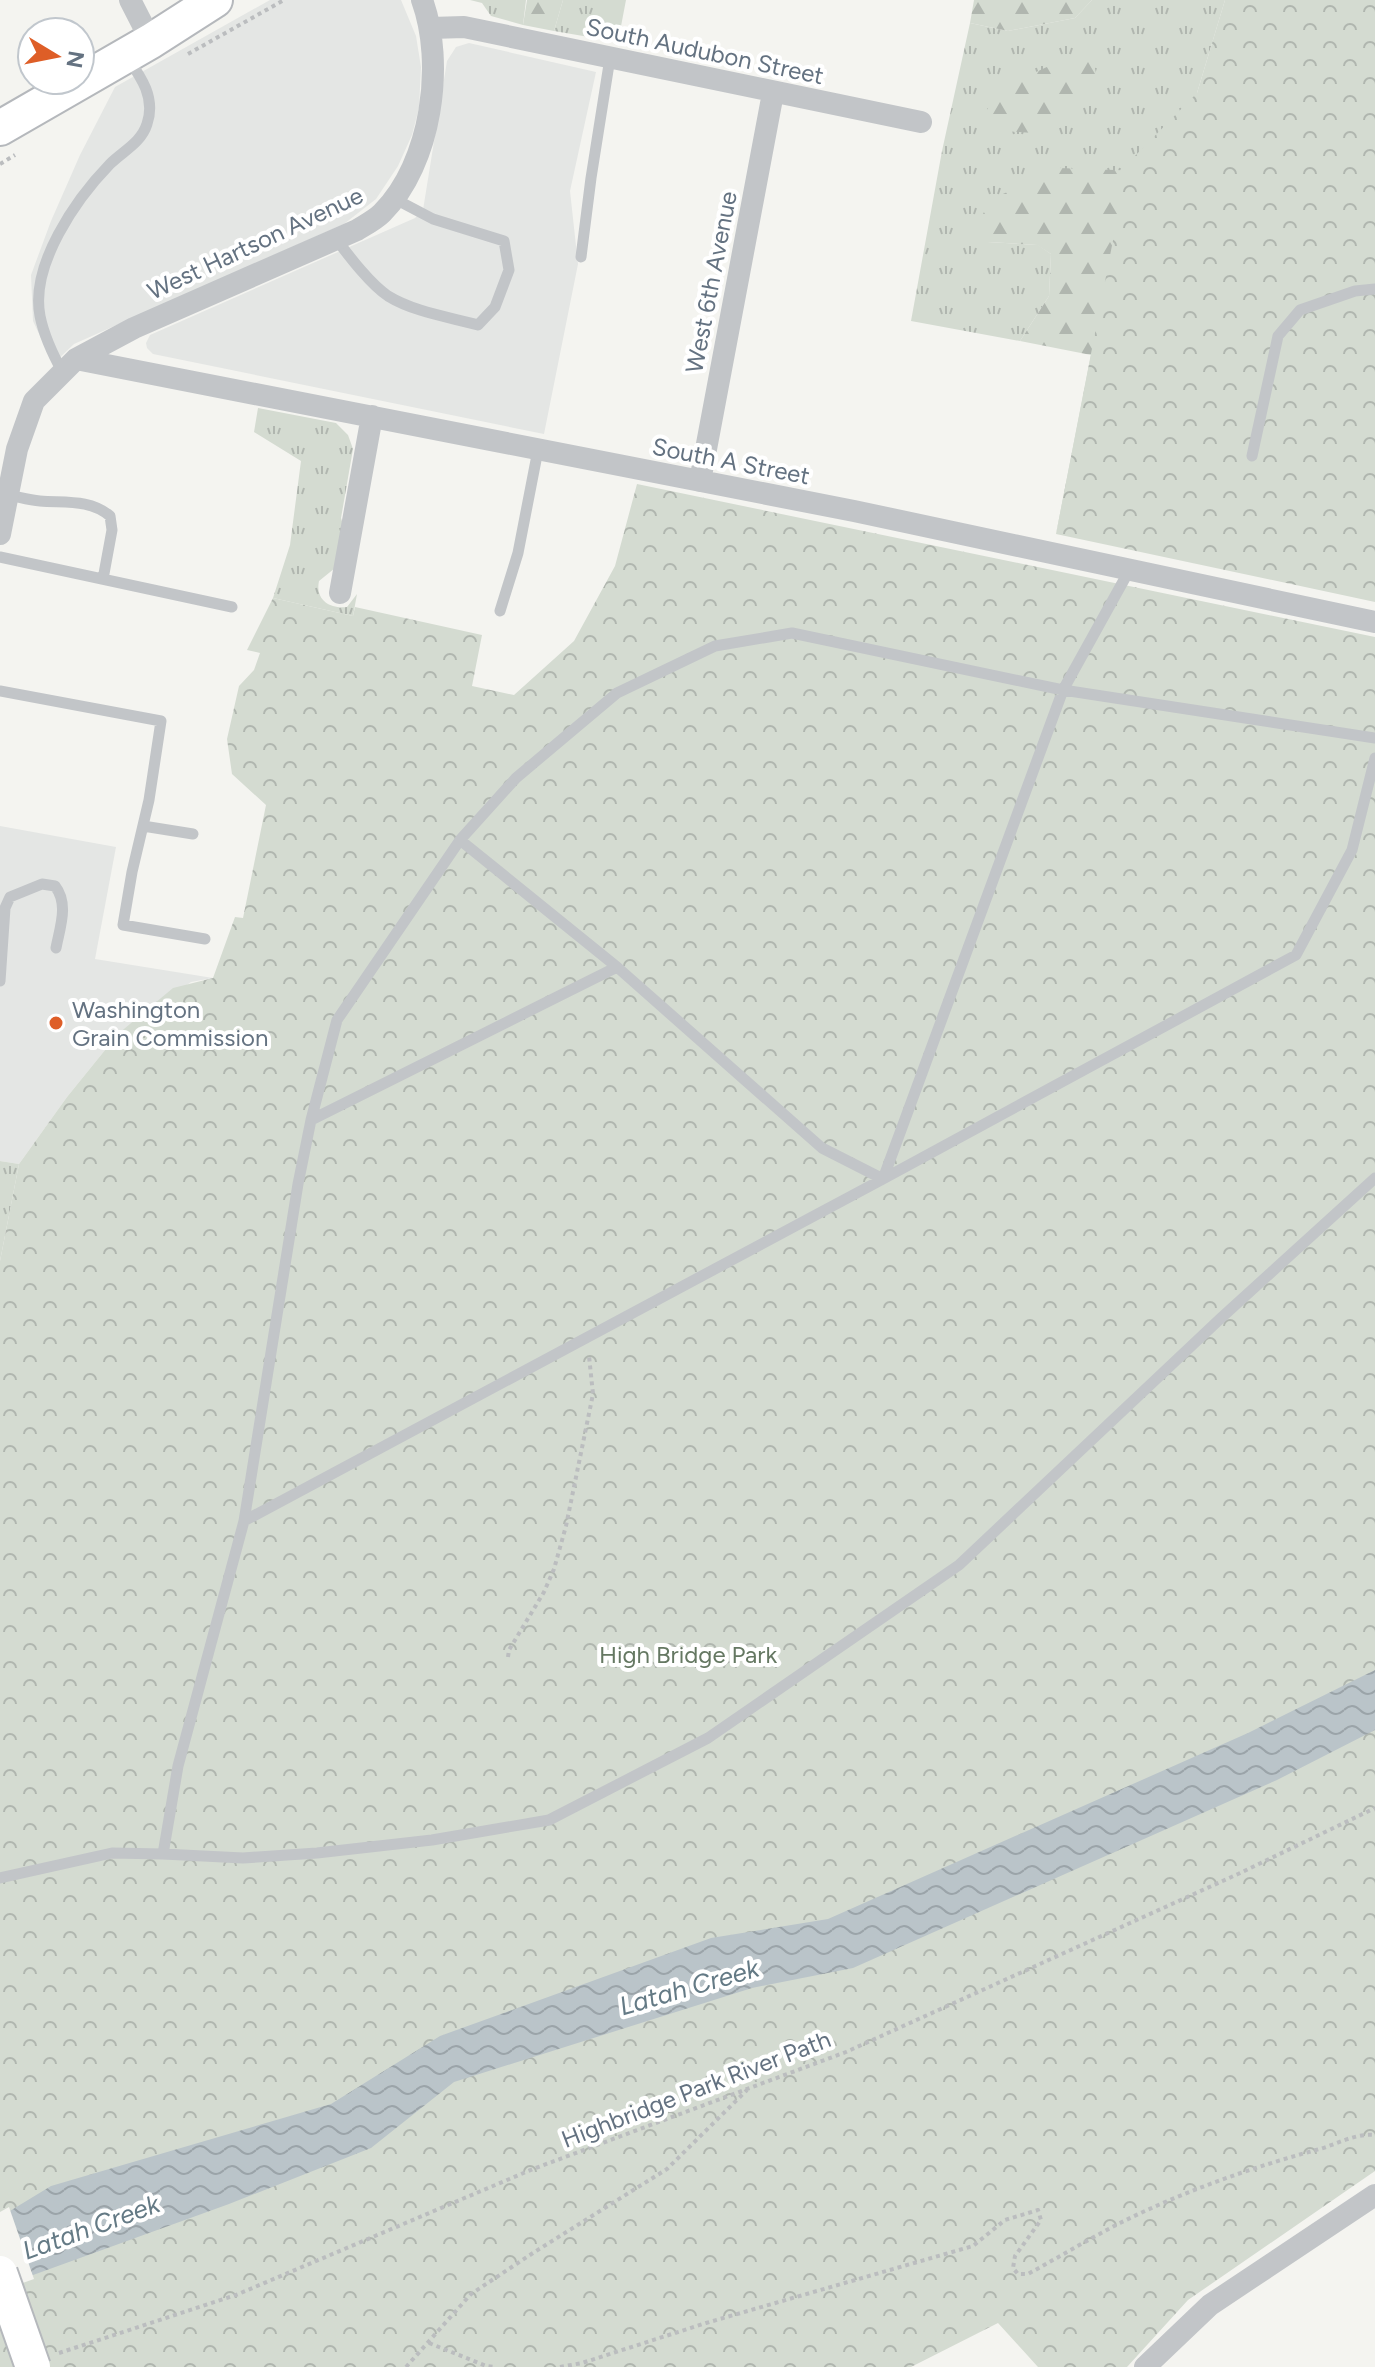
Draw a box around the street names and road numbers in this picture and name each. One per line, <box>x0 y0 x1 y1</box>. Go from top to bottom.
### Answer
street label: South Audubon Street <box>584 12 826 90</box>
street label: West Hartson Avenue <box>143 180 367 306</box>
street label: West 6th Avenue <box>679 189 743 375</box>
street label: South A Street <box>650 432 812 490</box>
street label: Highbridge Park River Path <box>557 2024 835 2154</box>

